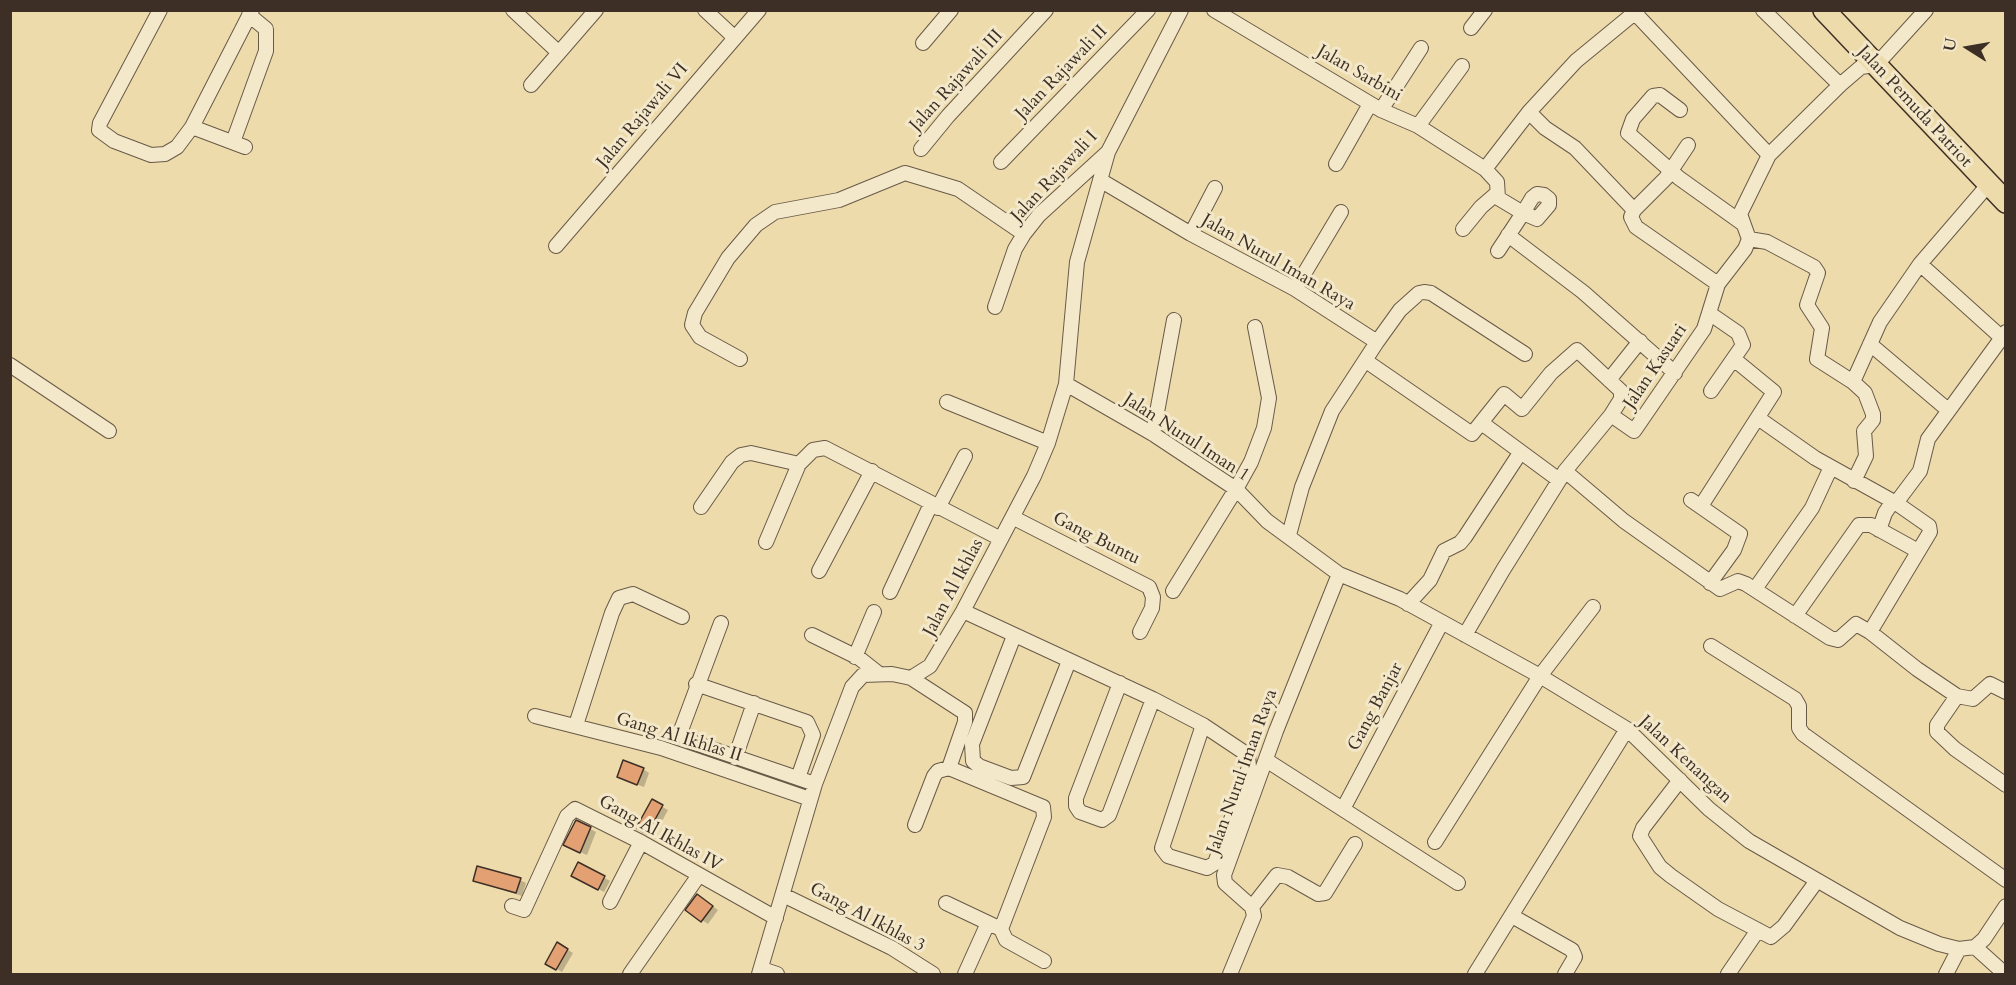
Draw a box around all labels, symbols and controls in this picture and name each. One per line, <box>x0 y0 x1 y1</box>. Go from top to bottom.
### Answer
north arrow <box>1938 18 1998 78</box>
street label: Jalan Rajawali II <box>1011 21 1113 125</box>
street label: Jalan Rajawali III <box>906 26 1008 136</box>
text: U <box>1938 36 1962 53</box>
street label: Jalan Sarbini <box>1313 41 1405 107</box>
street label: Jalan Pemuda Patriot <box>1852 42 1976 172</box>
street label: Jalan Rajawali VI <box>593 59 693 173</box>
street label: Jalan Rajawali I <box>1007 127 1103 227</box>
street label: Jalan Nurul Iman Raya <box>1197 210 1359 316</box>
street label: Jalan Kasuari <box>1620 320 1692 414</box>
street label: Jalan Nurul Iman 1 <box>1119 389 1253 487</box>
street label: Gang Buntu <box>1049 508 1143 570</box>
street label: Jalan Al Ikhlas <box>919 535 989 641</box>
street label: Gang Banjar <box>1344 659 1408 755</box>
street label: Jalan Nurul Iman Raya <box>1203 686 1283 858</box>
street label: Gang Al Ikhlas II <box>613 709 745 767</box>
street label: Jalan Kenangan <box>1634 711 1736 809</box>
street label: Gang Al Ikhlas IV <box>595 791 725 877</box>
street label: Gang Al Ikhlas 3 <box>806 879 928 957</box>

